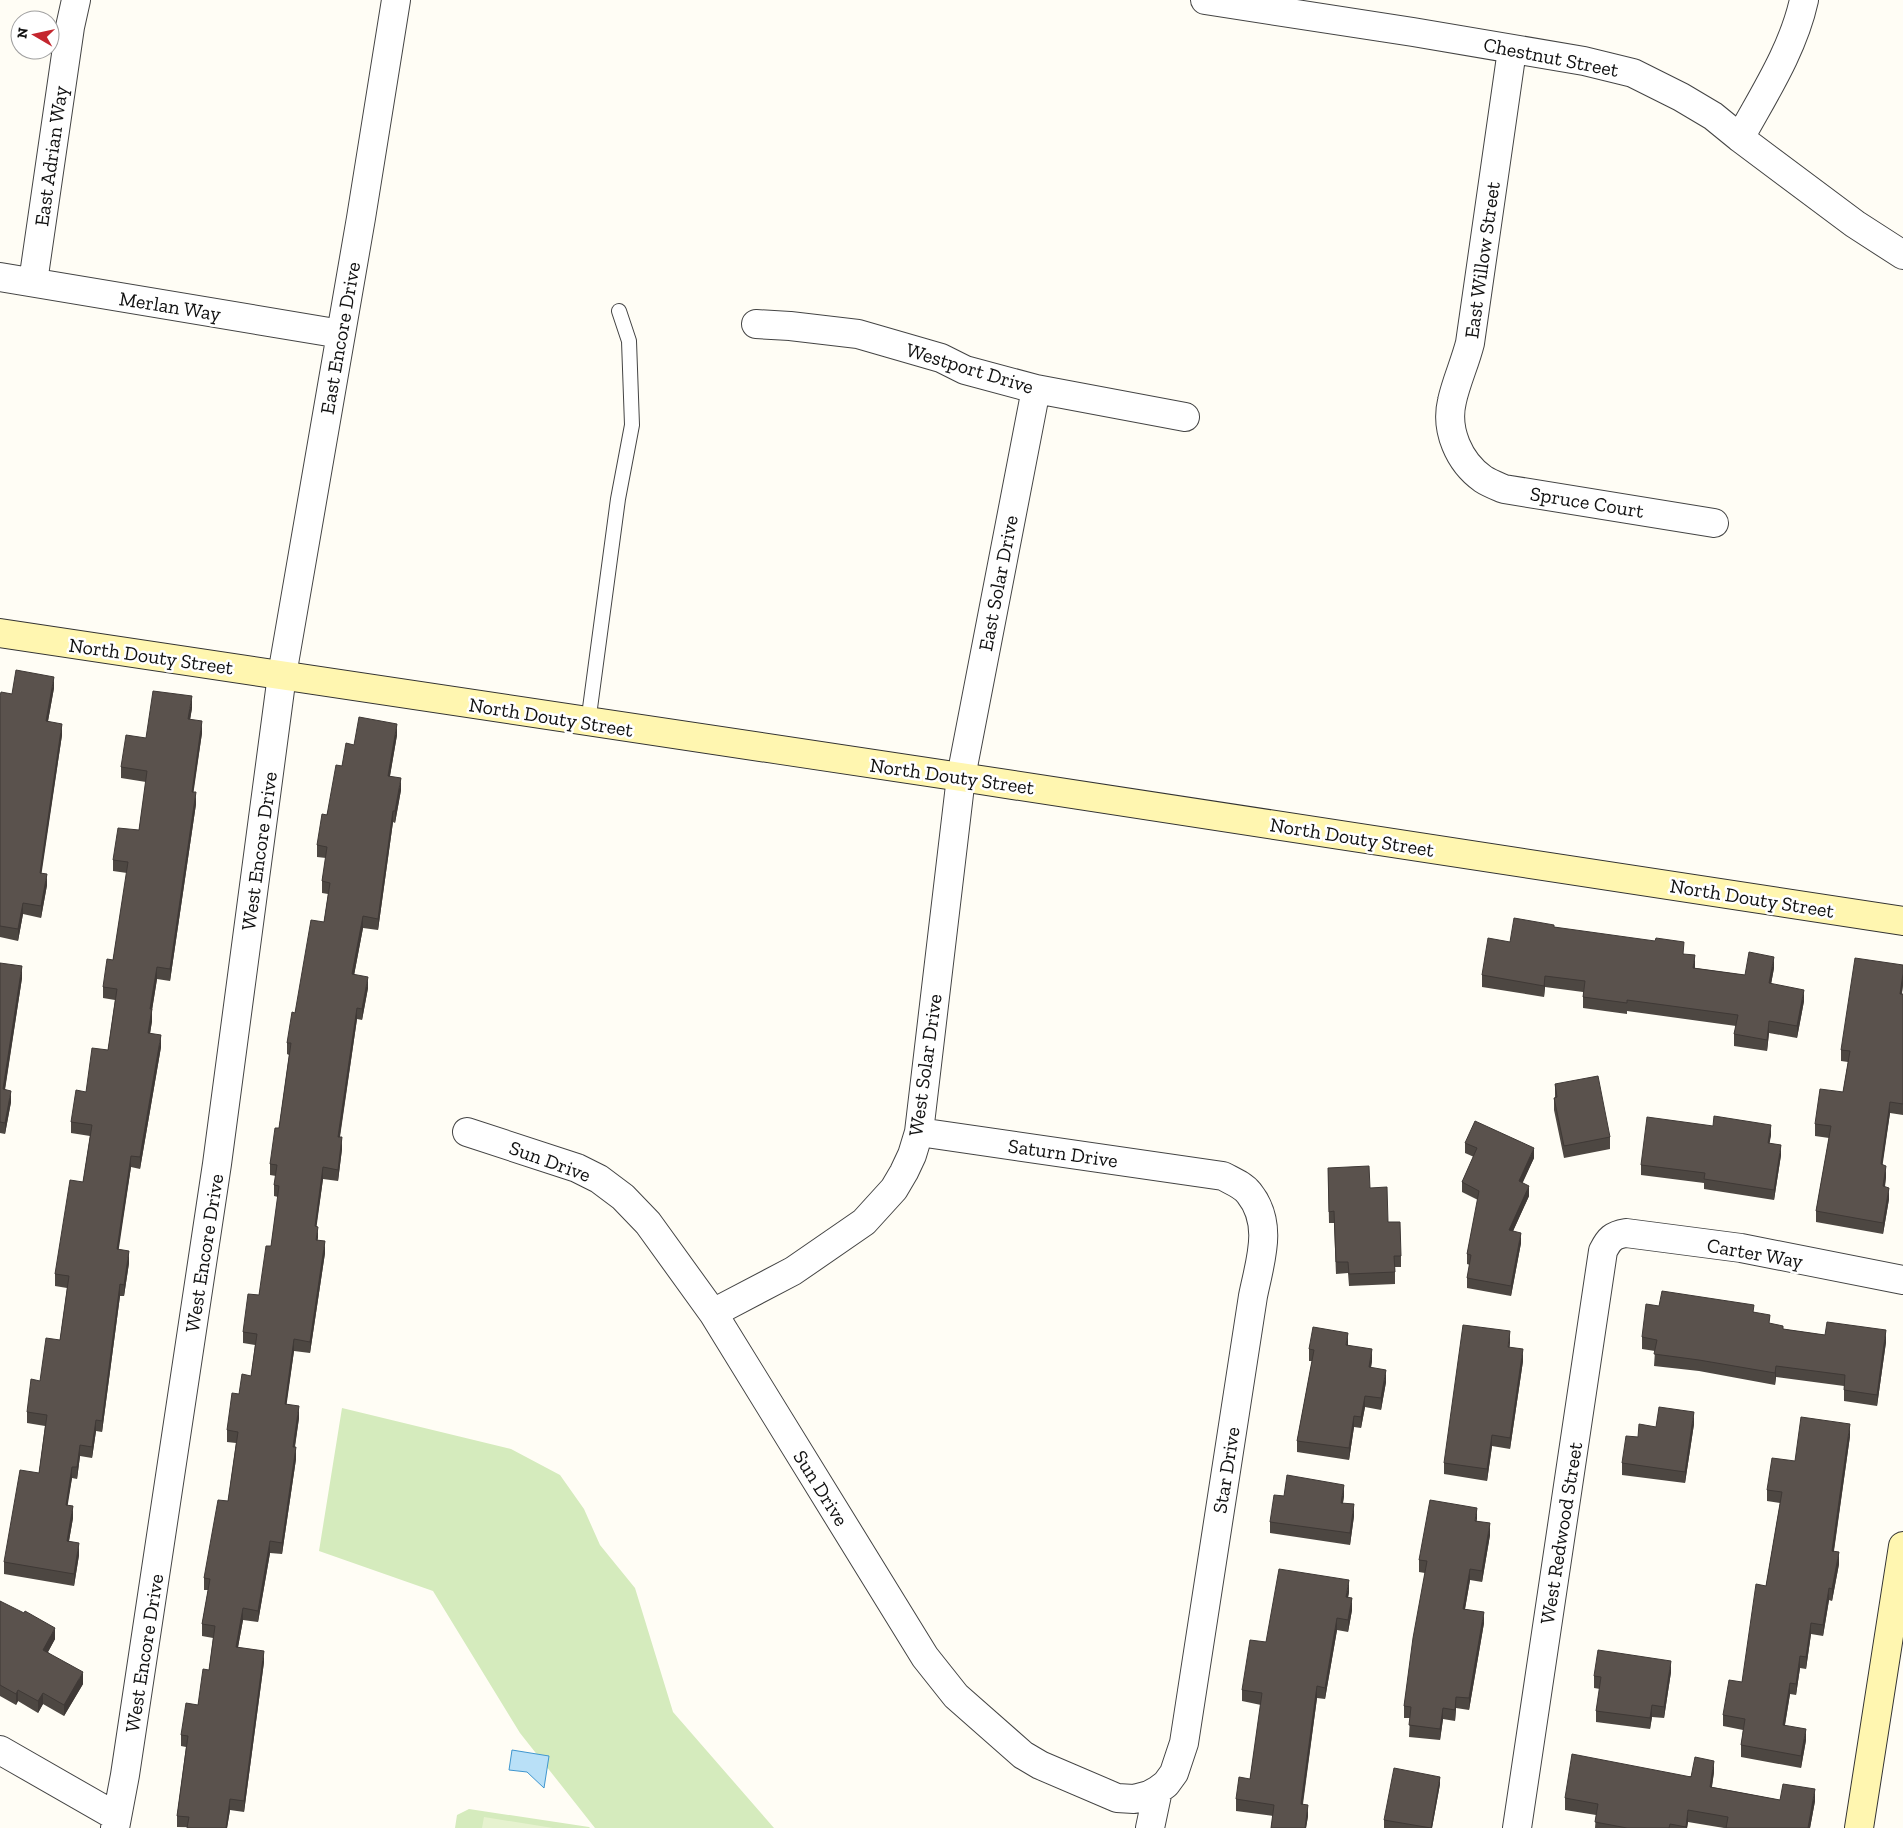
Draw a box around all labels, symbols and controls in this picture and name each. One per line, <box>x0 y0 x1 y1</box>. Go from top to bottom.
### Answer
north arrow <box>10 10 60 60</box>
text: N <box>13 26 32 40</box>
street label: Chestnut Street <box>1481 32 1621 82</box>
street label: East Adrian Way <box>29 83 73 228</box>
street label: East Willow Street <box>1459 179 1505 340</box>
street label: East Encore Drive <box>315 260 365 416</box>
street label: Merlan Way <box>118 286 223 326</box>
street label: Westport Drive <box>903 337 1037 399</box>
street label: Spruce Court <box>1528 481 1646 523</box>
street label: East Solar Drive <box>973 513 1023 653</box>
street label: North Douty Street <box>67 633 235 680</box>
street label: North Douty Street <box>467 692 635 742</box>
street label: North Douty Street <box>868 753 1036 800</box>
street label: West Encore Drive <box>236 770 282 932</box>
street label: North Douty Street <box>1268 812 1436 862</box>
street label: North Douty Street <box>1668 873 1836 923</box>
street label: West Solar Drive <box>903 992 947 1138</box>
street label: Saturn Drive <box>1007 1133 1119 1173</box>
street label: Sun Drive <box>506 1135 594 1187</box>
street label: West Encore Drive <box>180 1172 228 1334</box>
street label: Carter Way <box>1705 1233 1806 1273</box>
street label: Star Drive <box>1207 1425 1245 1515</box>
street label: West Redwood Street <box>1535 1440 1587 1626</box>
street label: Sun Drive <box>788 1446 854 1530</box>
street label: West Encore Drive <box>120 1572 168 1734</box>

